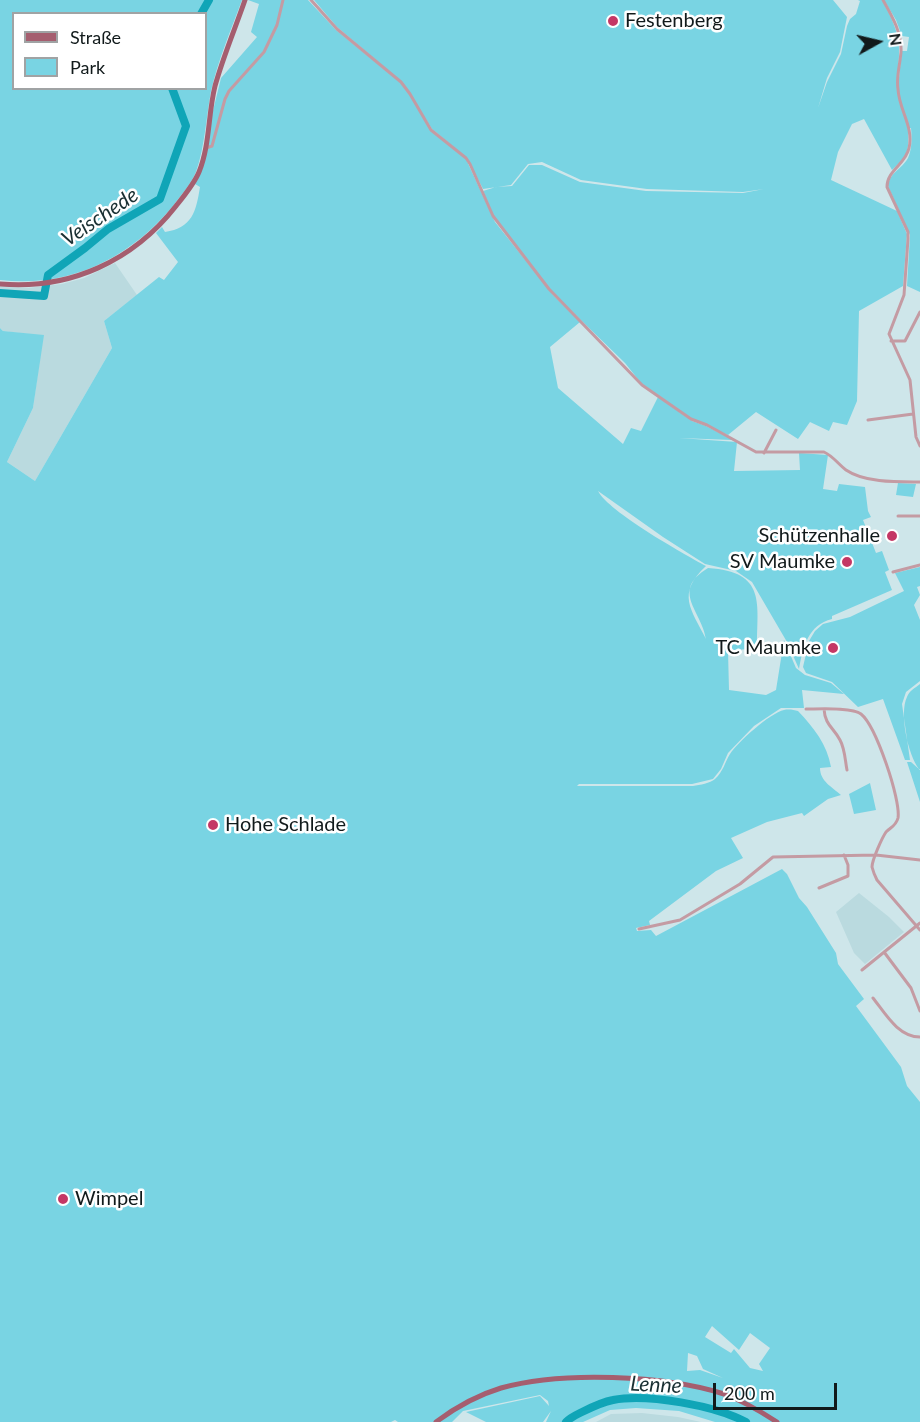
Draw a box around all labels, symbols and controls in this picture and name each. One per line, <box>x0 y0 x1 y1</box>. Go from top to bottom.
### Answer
place label: Festenberg <box>625 9 723 33</box>
legend <box>12 12 207 90</box>
north arrow <box>848 12 908 72</box>
marker: Festenberg <box>606 14 620 28</box>
text: Straße <box>70 26 121 48</box>
text: N <box>886 32 907 47</box>
text: Park <box>70 56 105 78</box>
water label: Veischede <box>57 182 143 252</box>
place label: Schützenhalle <box>759 524 880 548</box>
marker: Schützenhalle <box>885 529 899 543</box>
place label: SV Maumke <box>730 550 835 574</box>
marker: SV Maumke <box>840 555 854 569</box>
place label: TC Maumke <box>715 636 821 660</box>
marker: TC Maumke <box>826 641 840 655</box>
place label: Hohe Schlade <box>225 813 346 837</box>
marker: Hohe Schlade <box>206 818 220 832</box>
place label: Wimpel <box>75 1187 143 1211</box>
marker: Wimpel <box>56 1192 70 1206</box>
water label: Lenne <box>630 1371 682 1399</box>
scale bar <box>716 1371 840 1409</box>
text: 200 m <box>724 1382 775 1404</box>

